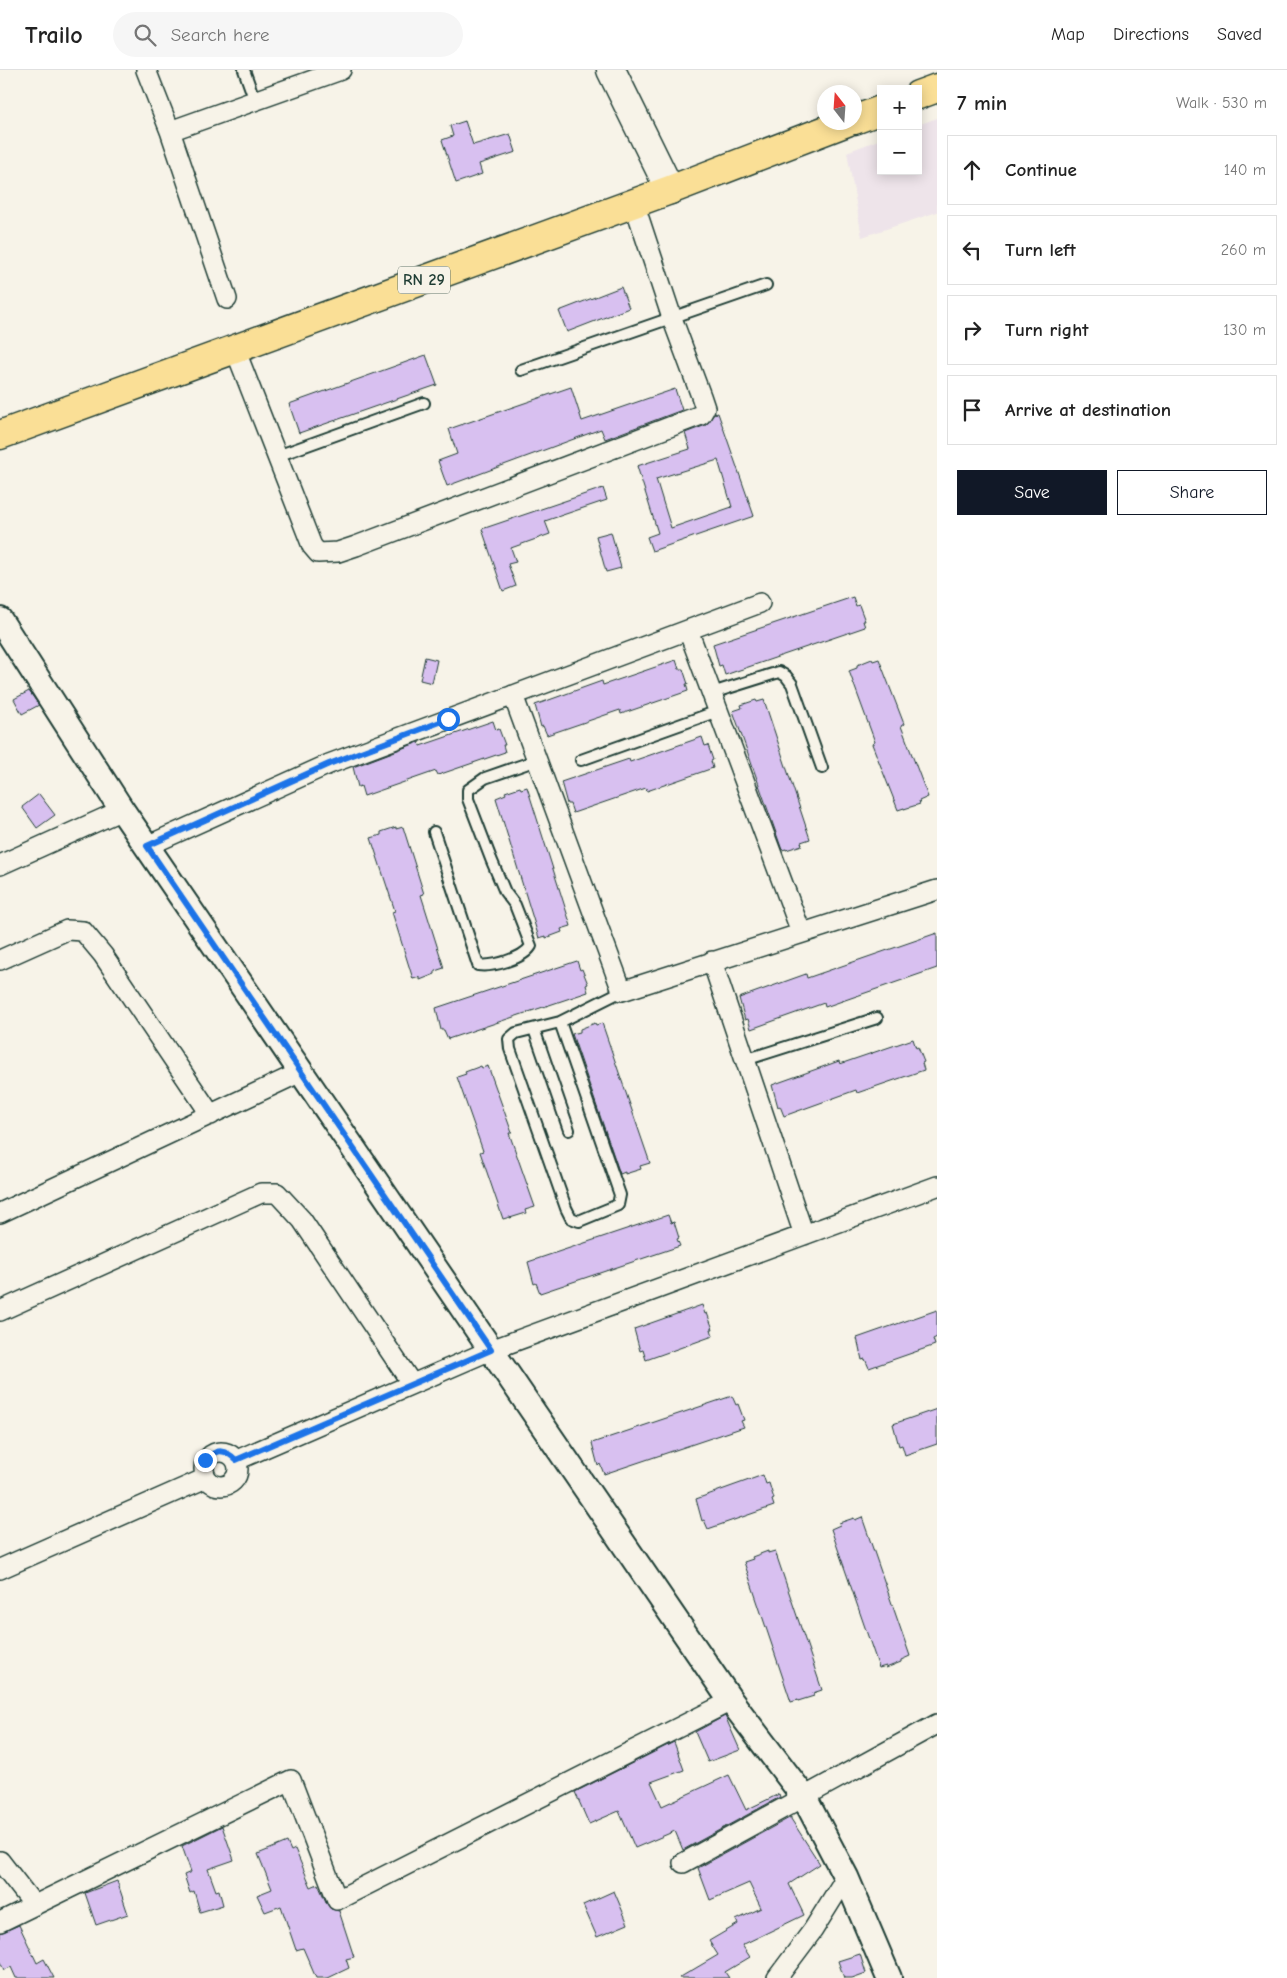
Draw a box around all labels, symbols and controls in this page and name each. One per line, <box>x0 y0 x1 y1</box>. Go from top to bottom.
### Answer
search box <box>113 12 463 57</box>
text: Trailo <box>25 21 83 49</box>
icon: search <box>131 21 159 49</box>
text: Search here <box>171 24 270 46</box>
text: Map <box>1051 24 1085 45</box>
text: Directions <box>1113 24 1189 45</box>
text: Saved <box>1217 24 1262 45</box>
north arrow <box>817 85 862 130</box>
map controls <box>877 85 922 175</box>
button: + <box>877 85 922 130</box>
text: 7 min <box>957 91 1007 115</box>
text: Walk · 530 m <box>1176 94 1267 112</box>
button: − <box>877 130 922 175</box>
icon: ahead <box>958 156 986 184</box>
text: Continue <box>1005 159 1077 181</box>
text: 140 m <box>1224 161 1266 179</box>
icon: left <box>958 236 986 264</box>
text: Turn left <box>1005 239 1076 261</box>
text: 260 m <box>1221 241 1266 259</box>
road number: RN 29 <box>398 266 450 294</box>
icon: right <box>958 316 986 344</box>
text: Turn right <box>1005 319 1089 341</box>
text: 130 m <box>1223 321 1266 339</box>
icon: arrive <box>958 396 986 424</box>
text: Arrive at destination <box>1005 399 1171 421</box>
button: Save <box>957 470 1107 515</box>
button: Share <box>1117 470 1267 515</box>
route start <box>437 708 460 731</box>
route end <box>194 1449 217 1472</box>

